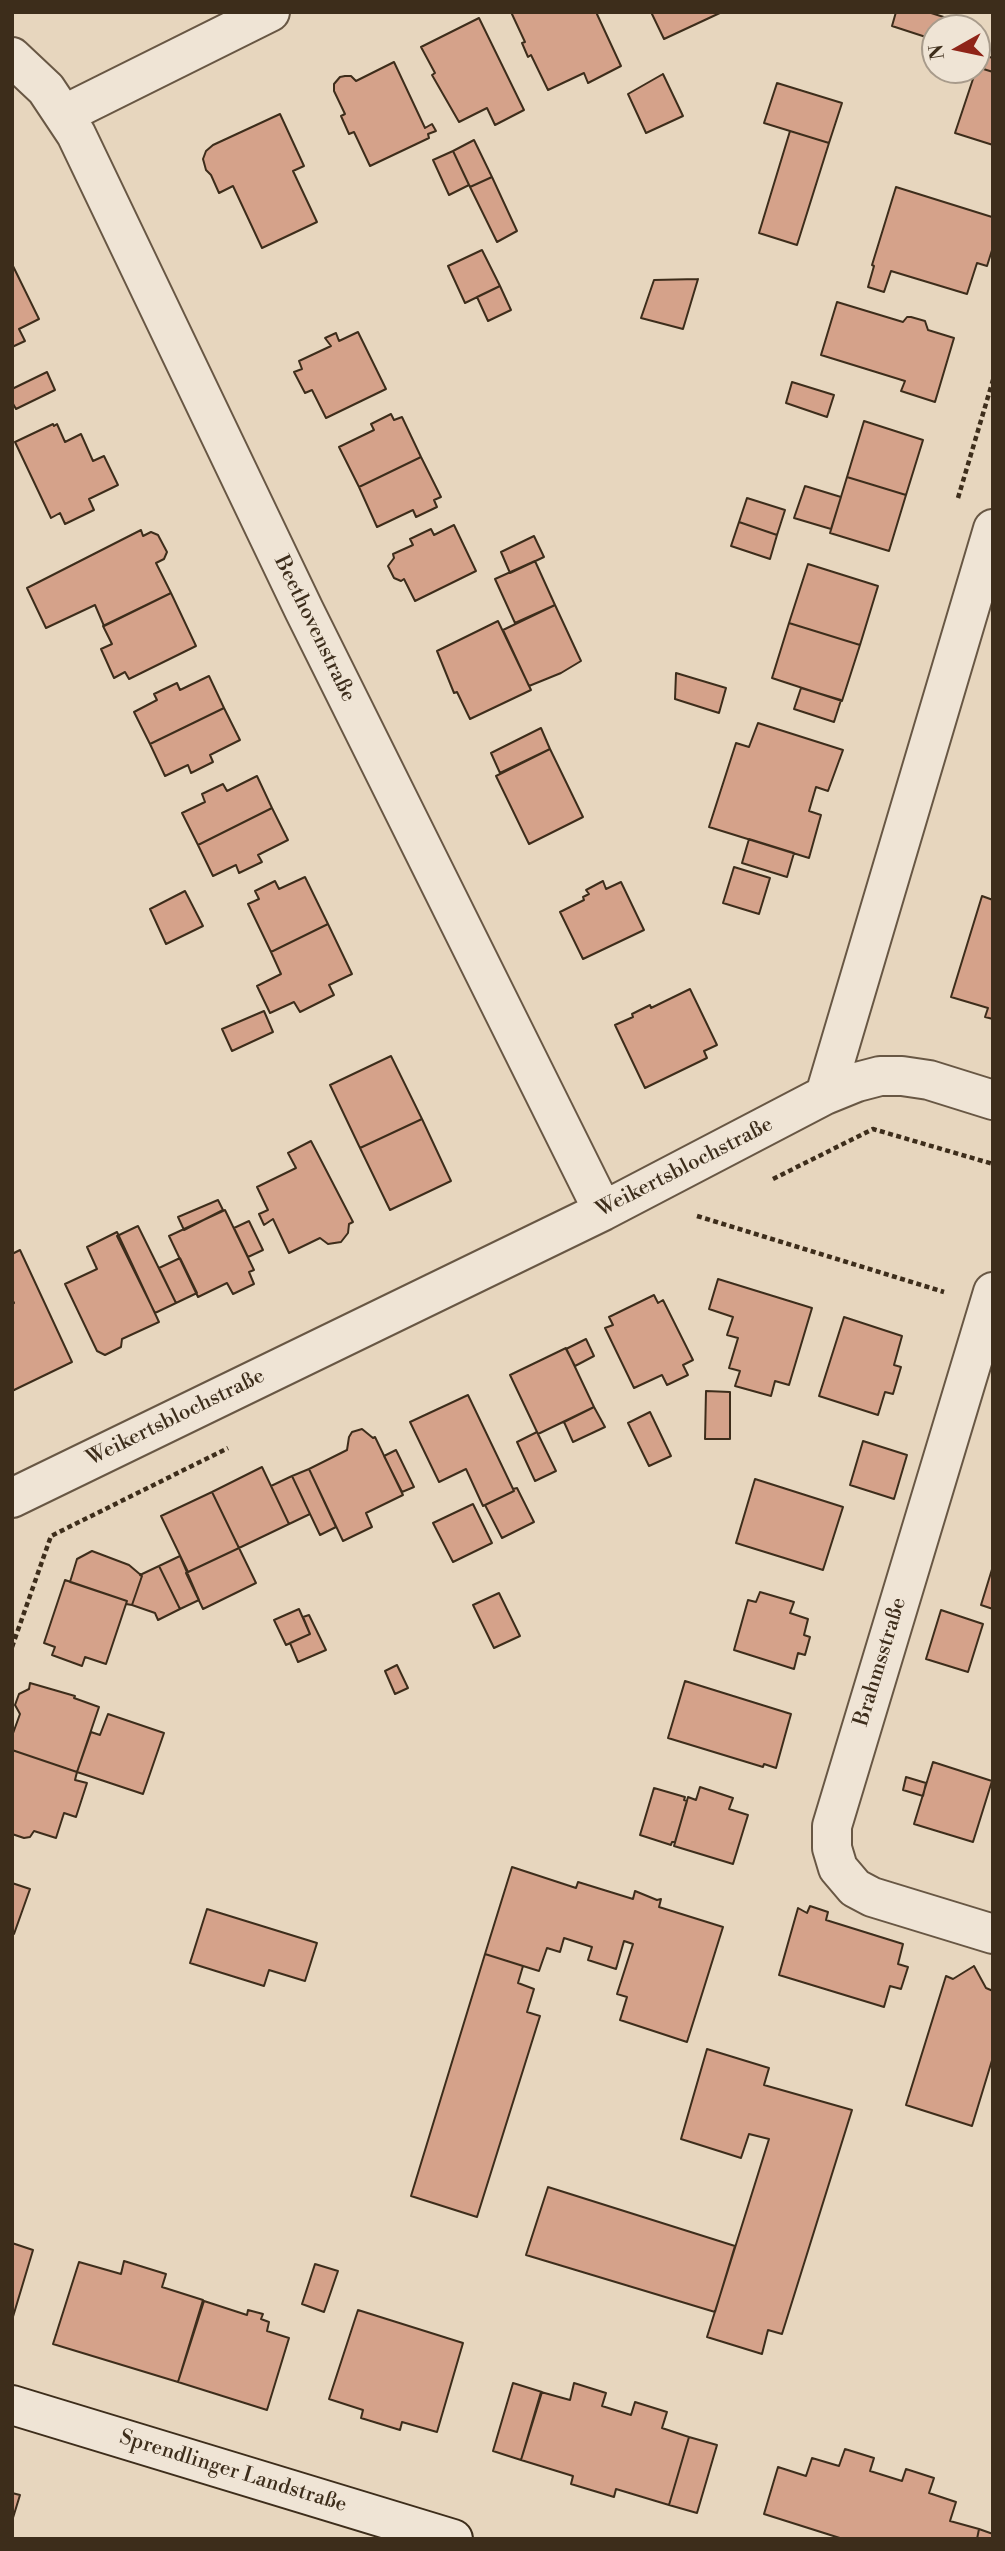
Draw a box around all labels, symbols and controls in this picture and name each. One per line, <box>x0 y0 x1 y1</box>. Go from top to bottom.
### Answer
north arrow <box>921 14 991 84</box>
text: N <box>924 43 950 61</box>
street label: Beethovenstraße <box>268 552 360 706</box>
street label: Weikertsblochstraße <box>593 1113 777 1223</box>
street label: Weikertsblochstraße <box>83 1364 269 1472</box>
street label: Brahmsstraße <box>849 1595 913 1729</box>
street label: Sprendlinger Landstraße <box>116 2425 350 2519</box>

